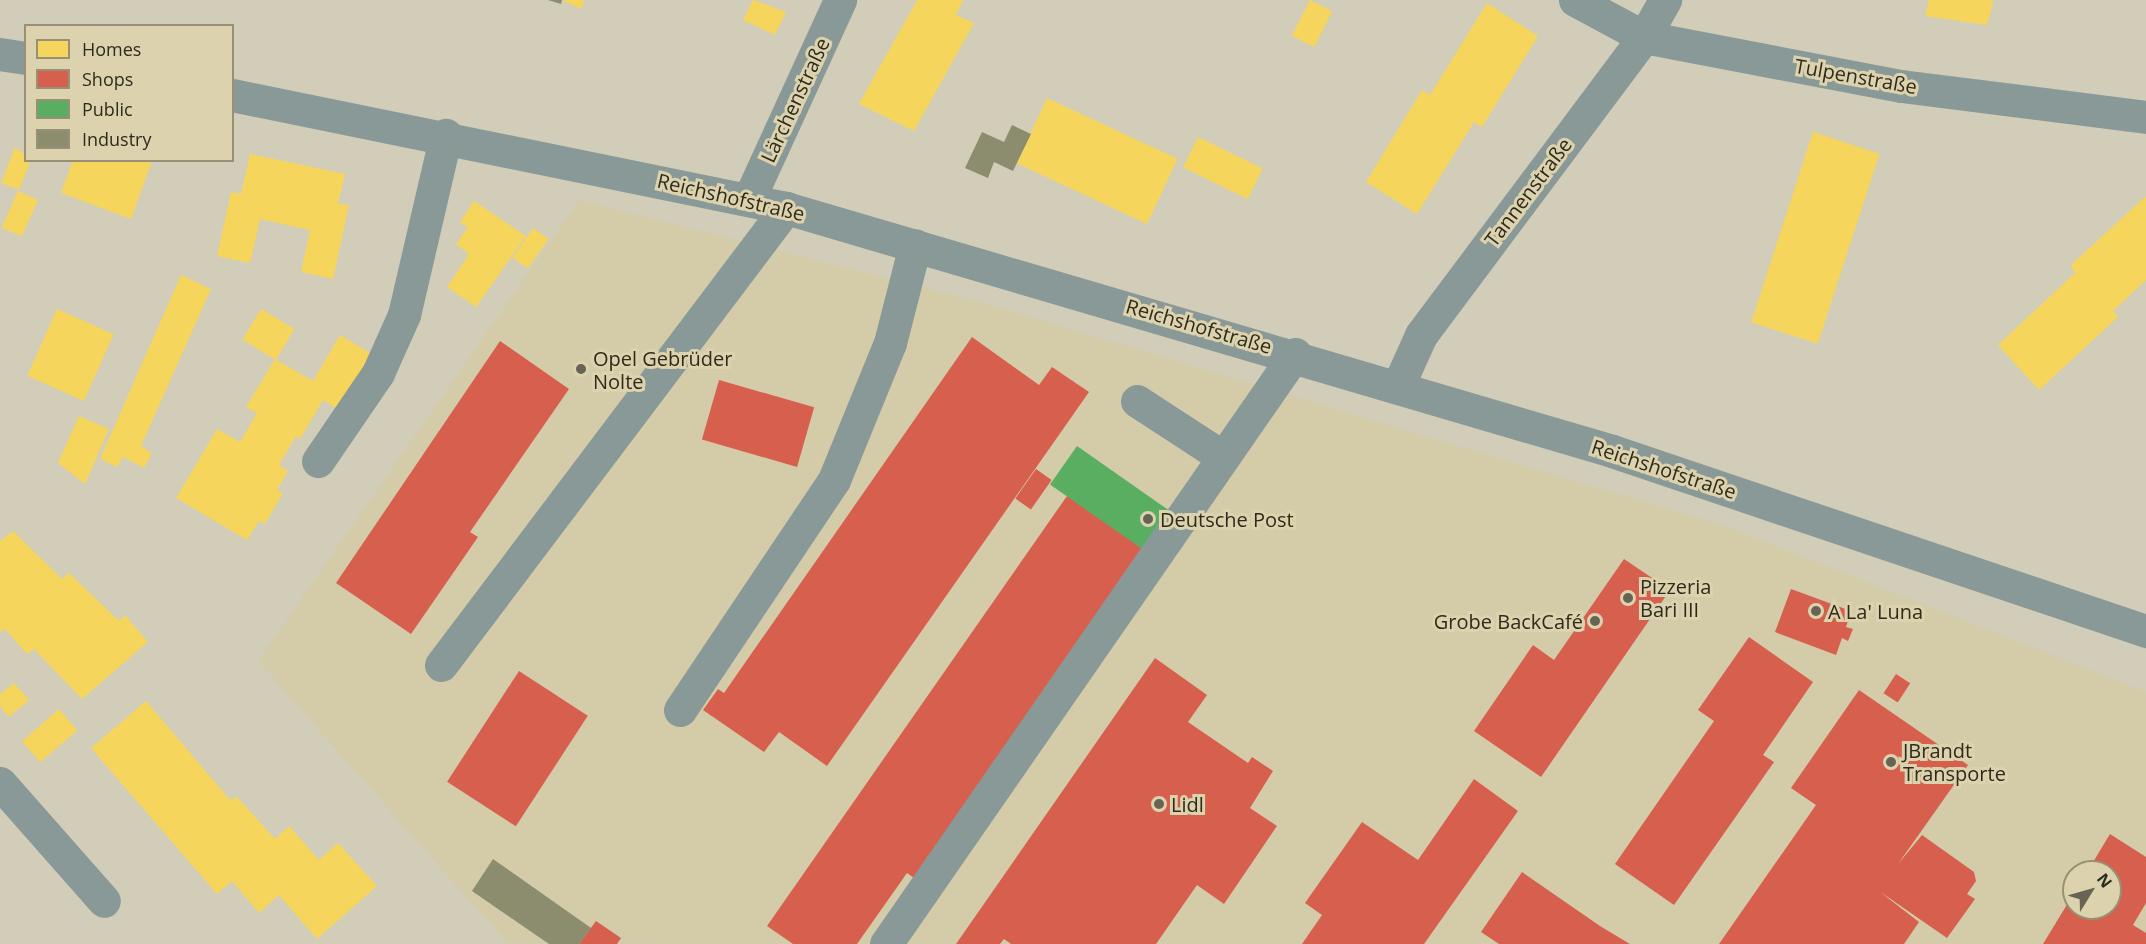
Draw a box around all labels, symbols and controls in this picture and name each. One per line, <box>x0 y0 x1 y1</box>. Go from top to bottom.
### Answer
legend <box>24 24 234 162</box>
street label: Lärchenstraße <box>756 34 834 166</box>
text: Homes <box>82 37 141 61</box>
street label: Tulpenstraße <box>1793 53 1919 99</box>
text: Shops <box>82 67 133 91</box>
text: Public <box>82 97 133 121</box>
text: Industry <box>82 127 152 151</box>
street label: Tannenstraße <box>1479 133 1577 251</box>
street label: Reichshofstraße <box>655 168 807 226</box>
street label: Reichshofstraße <box>1123 294 1275 358</box>
place label: Opel Gebrüder Nolte <box>593 346 732 393</box>
marker: Opel Gebrüder Nolte <box>574 362 588 376</box>
street label: Reichshofstraße <box>1589 434 1739 504</box>
place label: Deutsche Post <box>1160 507 1294 531</box>
marker: Deutsche Post <box>1141 512 1155 526</box>
place label: Pizzeria Bari III <box>1640 574 1711 621</box>
marker: Pizzeria Bari III <box>1621 591 1635 605</box>
place label: A La' Luna <box>1828 599 1923 623</box>
marker: A La' Luna <box>1809 604 1823 618</box>
place label: Grobe BackCafé <box>1434 609 1583 633</box>
marker: Grobe BackCafé <box>1588 614 1602 628</box>
place label: JBrandt Transporte <box>1903 738 2006 785</box>
marker: JBrandt Transporte <box>1884 755 1898 769</box>
place label: Lidl <box>1171 792 1204 816</box>
marker: Lidl <box>1152 797 1166 811</box>
north arrow <box>2062 860 2122 920</box>
text: N <box>2092 869 2117 892</box>

